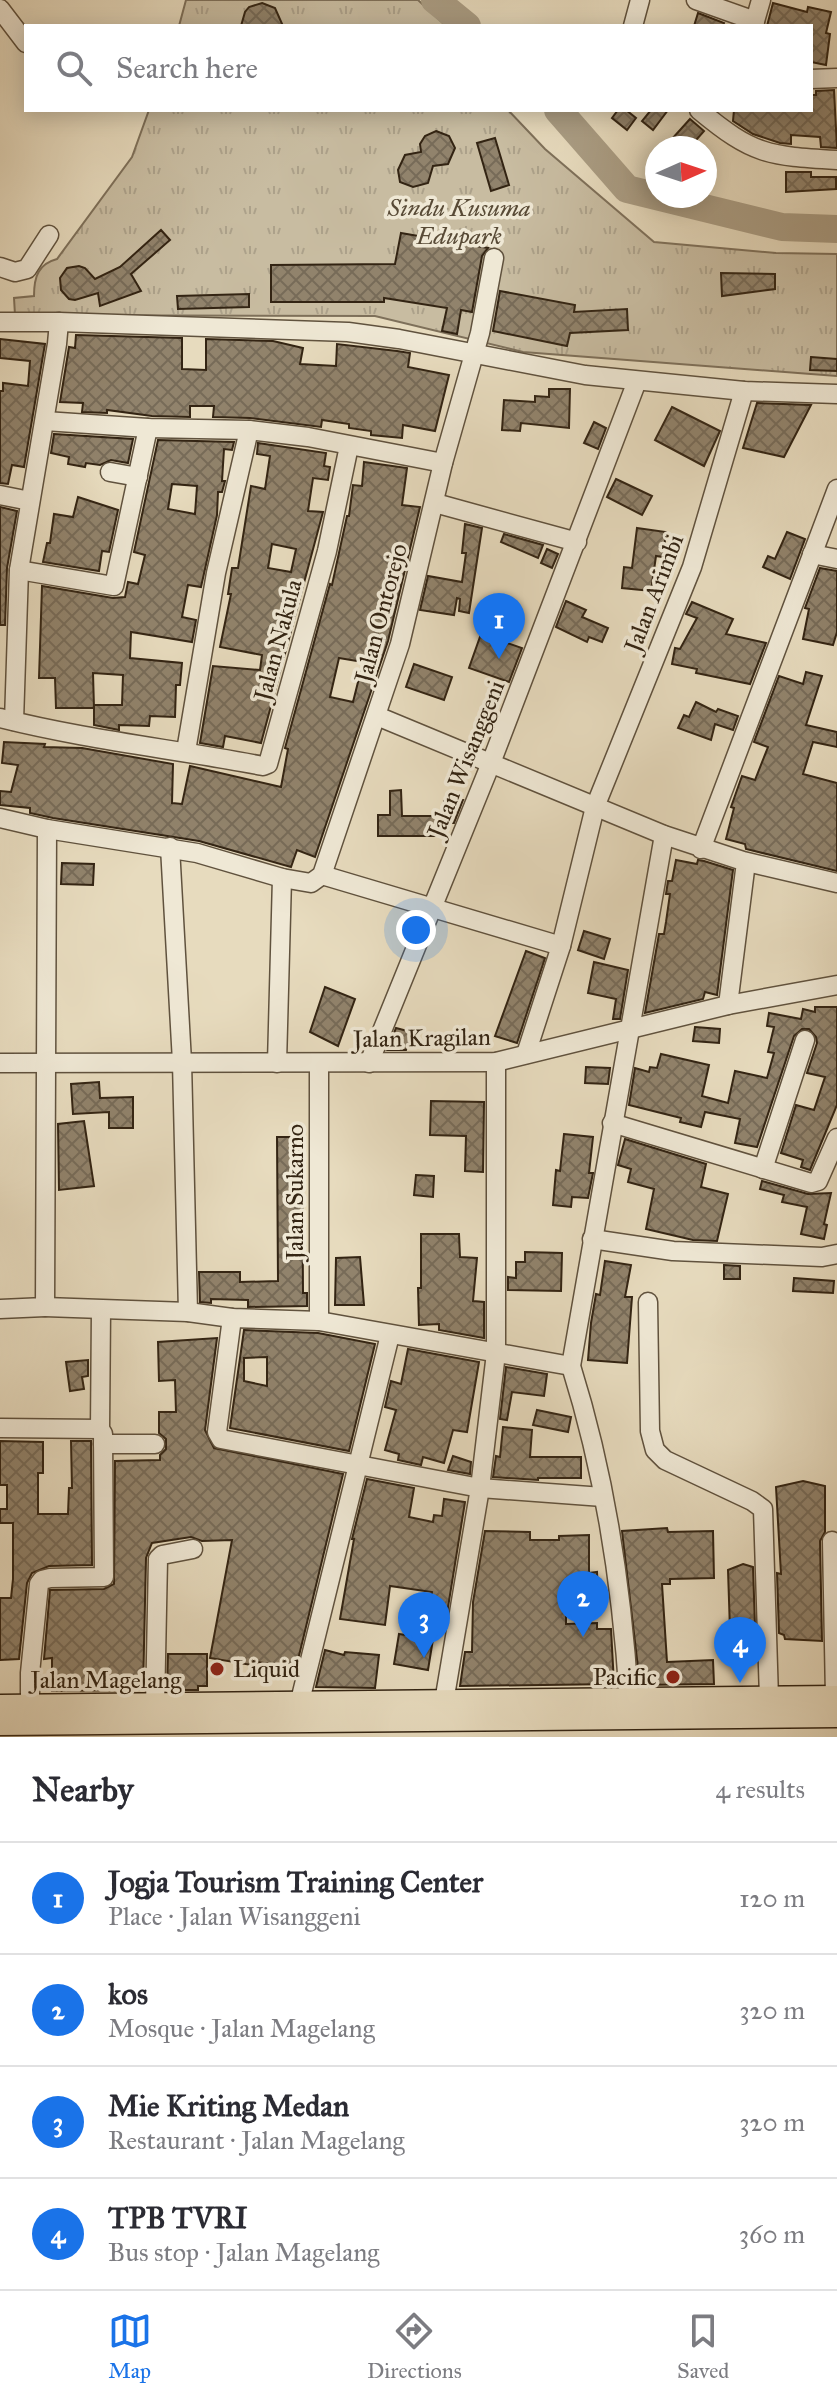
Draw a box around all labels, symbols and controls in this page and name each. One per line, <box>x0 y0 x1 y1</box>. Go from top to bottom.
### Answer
search box <box>24 24 813 112</box>
icon: search <box>52 46 96 90</box>
text: Search here <box>116 50 258 86</box>
north arrow <box>645 136 717 208</box>
park label: Sindu Kusuma Edupark <box>386 193 531 251</box>
street label: Jalan Arimbi <box>617 529 690 659</box>
street label: Jalan Ontorejo <box>347 540 414 689</box>
street label: Jalan Nakula <box>247 575 309 707</box>
pin: 1 <box>473 593 525 659</box>
street label: Jalan Wisanggeni <box>420 675 511 845</box>
your location <box>396 910 436 950</box>
street label: Jalan Kragilan <box>350 1022 491 1054</box>
street label: Jalan Sukarno <box>280 1124 310 1263</box>
pin: 2 <box>557 1571 609 1637</box>
pin: 3 <box>398 1592 450 1658</box>
pin: 4 <box>714 1617 766 1683</box>
place label: Liquid <box>233 1654 300 1684</box>
marker: Liquid <box>208 1660 226 1678</box>
place label: Pacific <box>593 1662 657 1692</box>
street label: Jalan Magelang <box>28 1665 182 1695</box>
marker: Pacific <box>664 1668 682 1686</box>
text: Nearby <box>32 1769 134 1810</box>
text: 4 results <box>716 1773 805 1805</box>
text: Jogja Tourism Training Center <box>108 1864 483 1900</box>
text: 1 <box>53 1882 63 1914</box>
text: 120 m <box>739 1882 805 1914</box>
text: Place · Jalan Wisanggeni <box>108 1900 361 1932</box>
text: kos <box>108 1976 148 2012</box>
text: 2 <box>52 1994 64 2026</box>
text: 320 m <box>739 1994 805 2026</box>
text: Mosque · Jalan Magelang <box>108 2012 375 2044</box>
text: Mie Kriting Medan <box>108 2088 349 2124</box>
text: 3 <box>53 2106 63 2138</box>
text: 320 m <box>739 2106 805 2138</box>
text: Restaurant · Jalan Magelang <box>108 2124 405 2156</box>
text: TPB TVRI <box>108 2200 248 2236</box>
text: 4 <box>51 2218 65 2250</box>
text: 360 m <box>739 2218 805 2250</box>
text: Bus stop · Jalan Magelang <box>108 2236 380 2268</box>
tab: Map <box>108 2309 152 2384</box>
tab: Directions <box>367 2309 462 2384</box>
tab: Saved <box>677 2309 729 2384</box>

